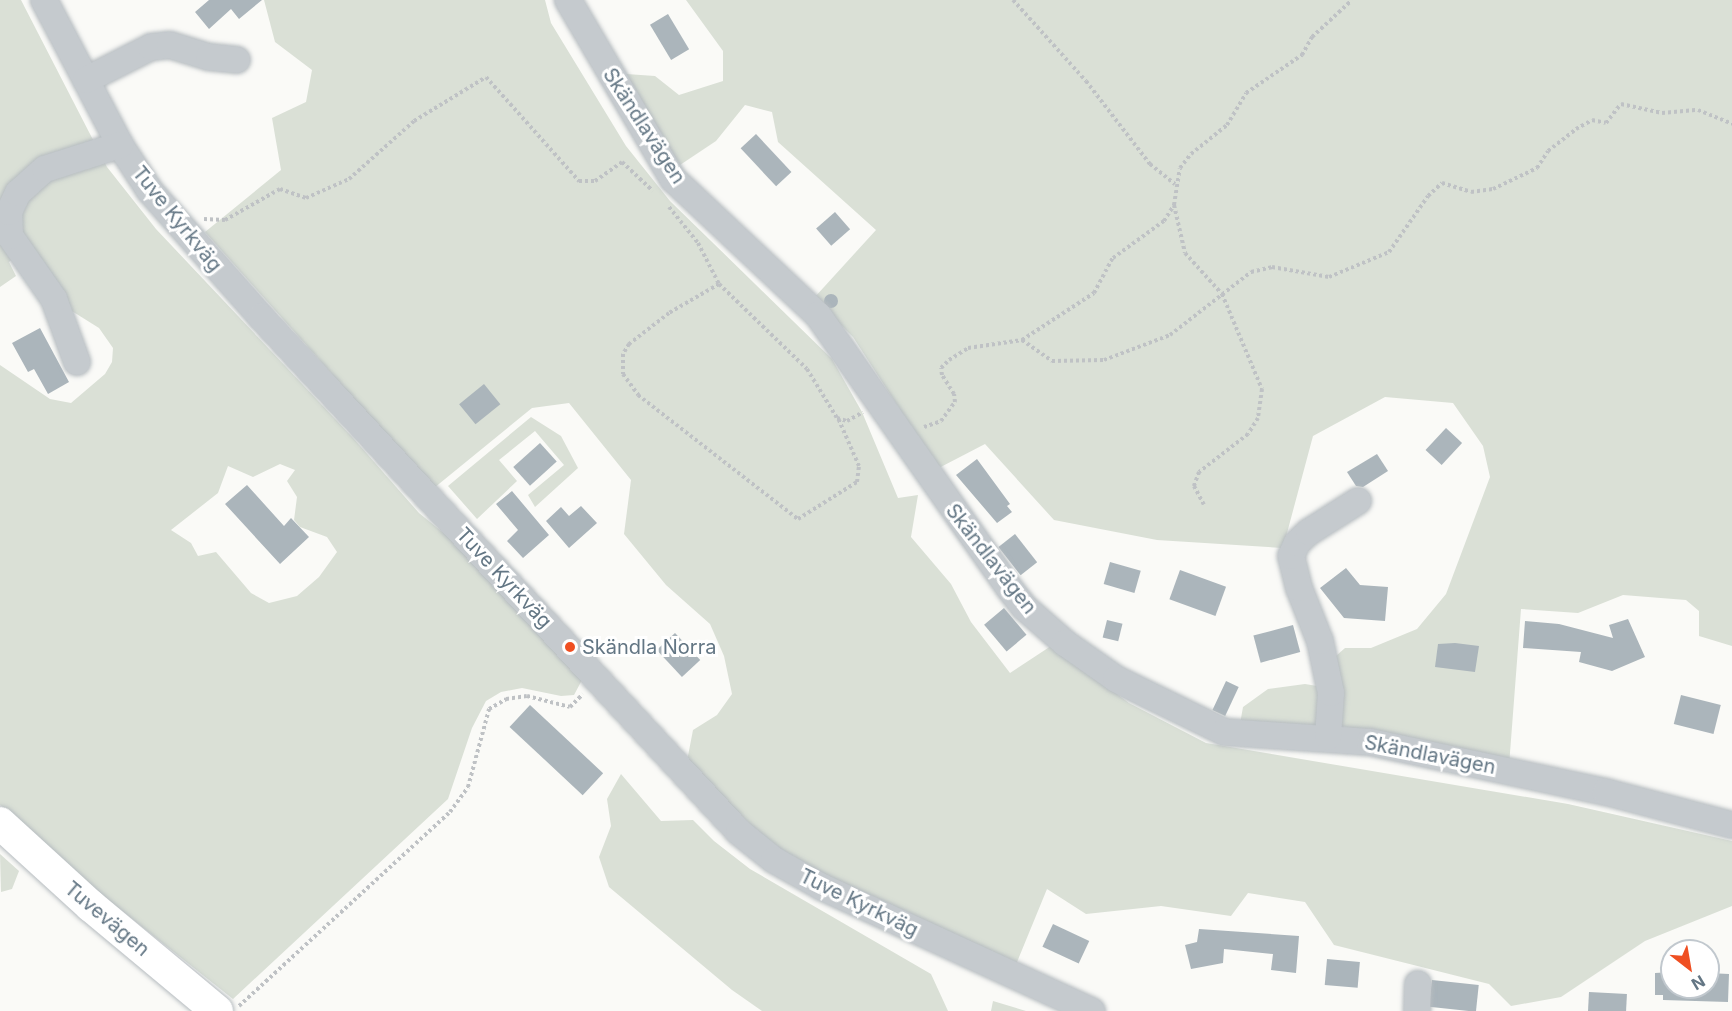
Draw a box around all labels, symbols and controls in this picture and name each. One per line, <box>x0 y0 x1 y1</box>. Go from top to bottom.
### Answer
street label: Skändlavägen <box>598 64 690 188</box>
street label: Tuve Kyrkväg <box>127 161 227 277</box>
street label: Skändlavägen <box>941 499 1041 619</box>
street label: Tuve Kyrkväg <box>451 523 557 633</box>
place label: Skändla Norra <box>582 635 716 659</box>
marker: Skändla Norra <box>563 640 577 654</box>
street label: Skändlavägen <box>1362 731 1498 779</box>
street label: Tuve Kyrkväg <box>796 864 922 942</box>
street label: Tuvevägen <box>60 877 154 961</box>
north arrow <box>1660 939 1720 999</box>
text: N <box>1688 971 1709 994</box>

